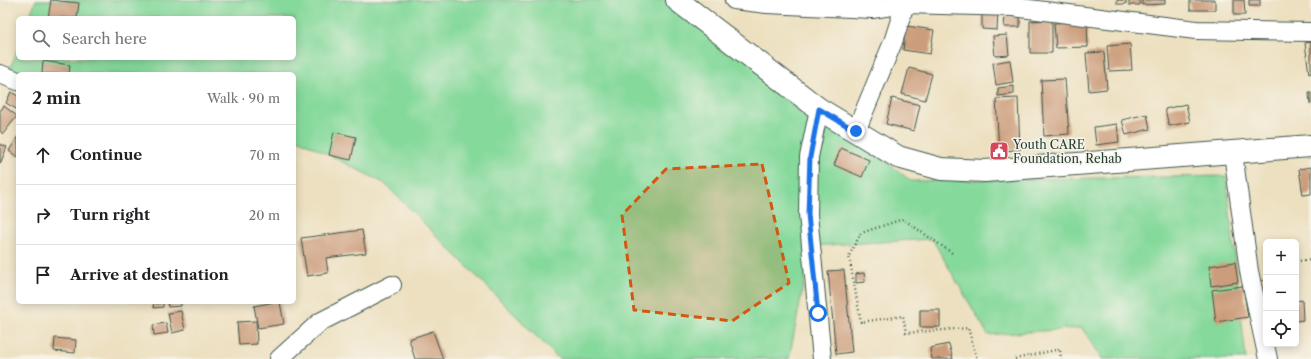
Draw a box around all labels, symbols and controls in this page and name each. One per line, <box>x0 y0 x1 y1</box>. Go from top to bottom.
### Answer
search box <box>16 16 296 60</box>
icon: search <box>30 27 52 49</box>
text: Search here <box>62 29 147 48</box>
text: 2 min <box>32 88 81 108</box>
text: Walk · 90 m <box>207 90 280 106</box>
route end <box>847 122 865 140</box>
place label: Youth CARE Foundation, Rehab <box>1012 137 1122 166</box>
public building icon: Youth CARE Foundation, Rehab <box>988 140 1010 162</box>
icon: ahead <box>32 144 54 166</box>
text: Continue <box>70 145 142 164</box>
text: 70 m <box>250 147 280 163</box>
icon: right <box>32 204 54 226</box>
text: Turn right <box>70 205 150 224</box>
text: 20 m <box>249 207 280 223</box>
map controls <box>1263 239 1299 347</box>
button: + <box>1263 239 1299 275</box>
icon: arrive <box>32 264 54 286</box>
text: Arrive at destination <box>70 265 229 284</box>
button: − <box>1263 275 1299 311</box>
route start <box>809 304 827 322</box>
button: locate <box>1263 311 1299 347</box>

